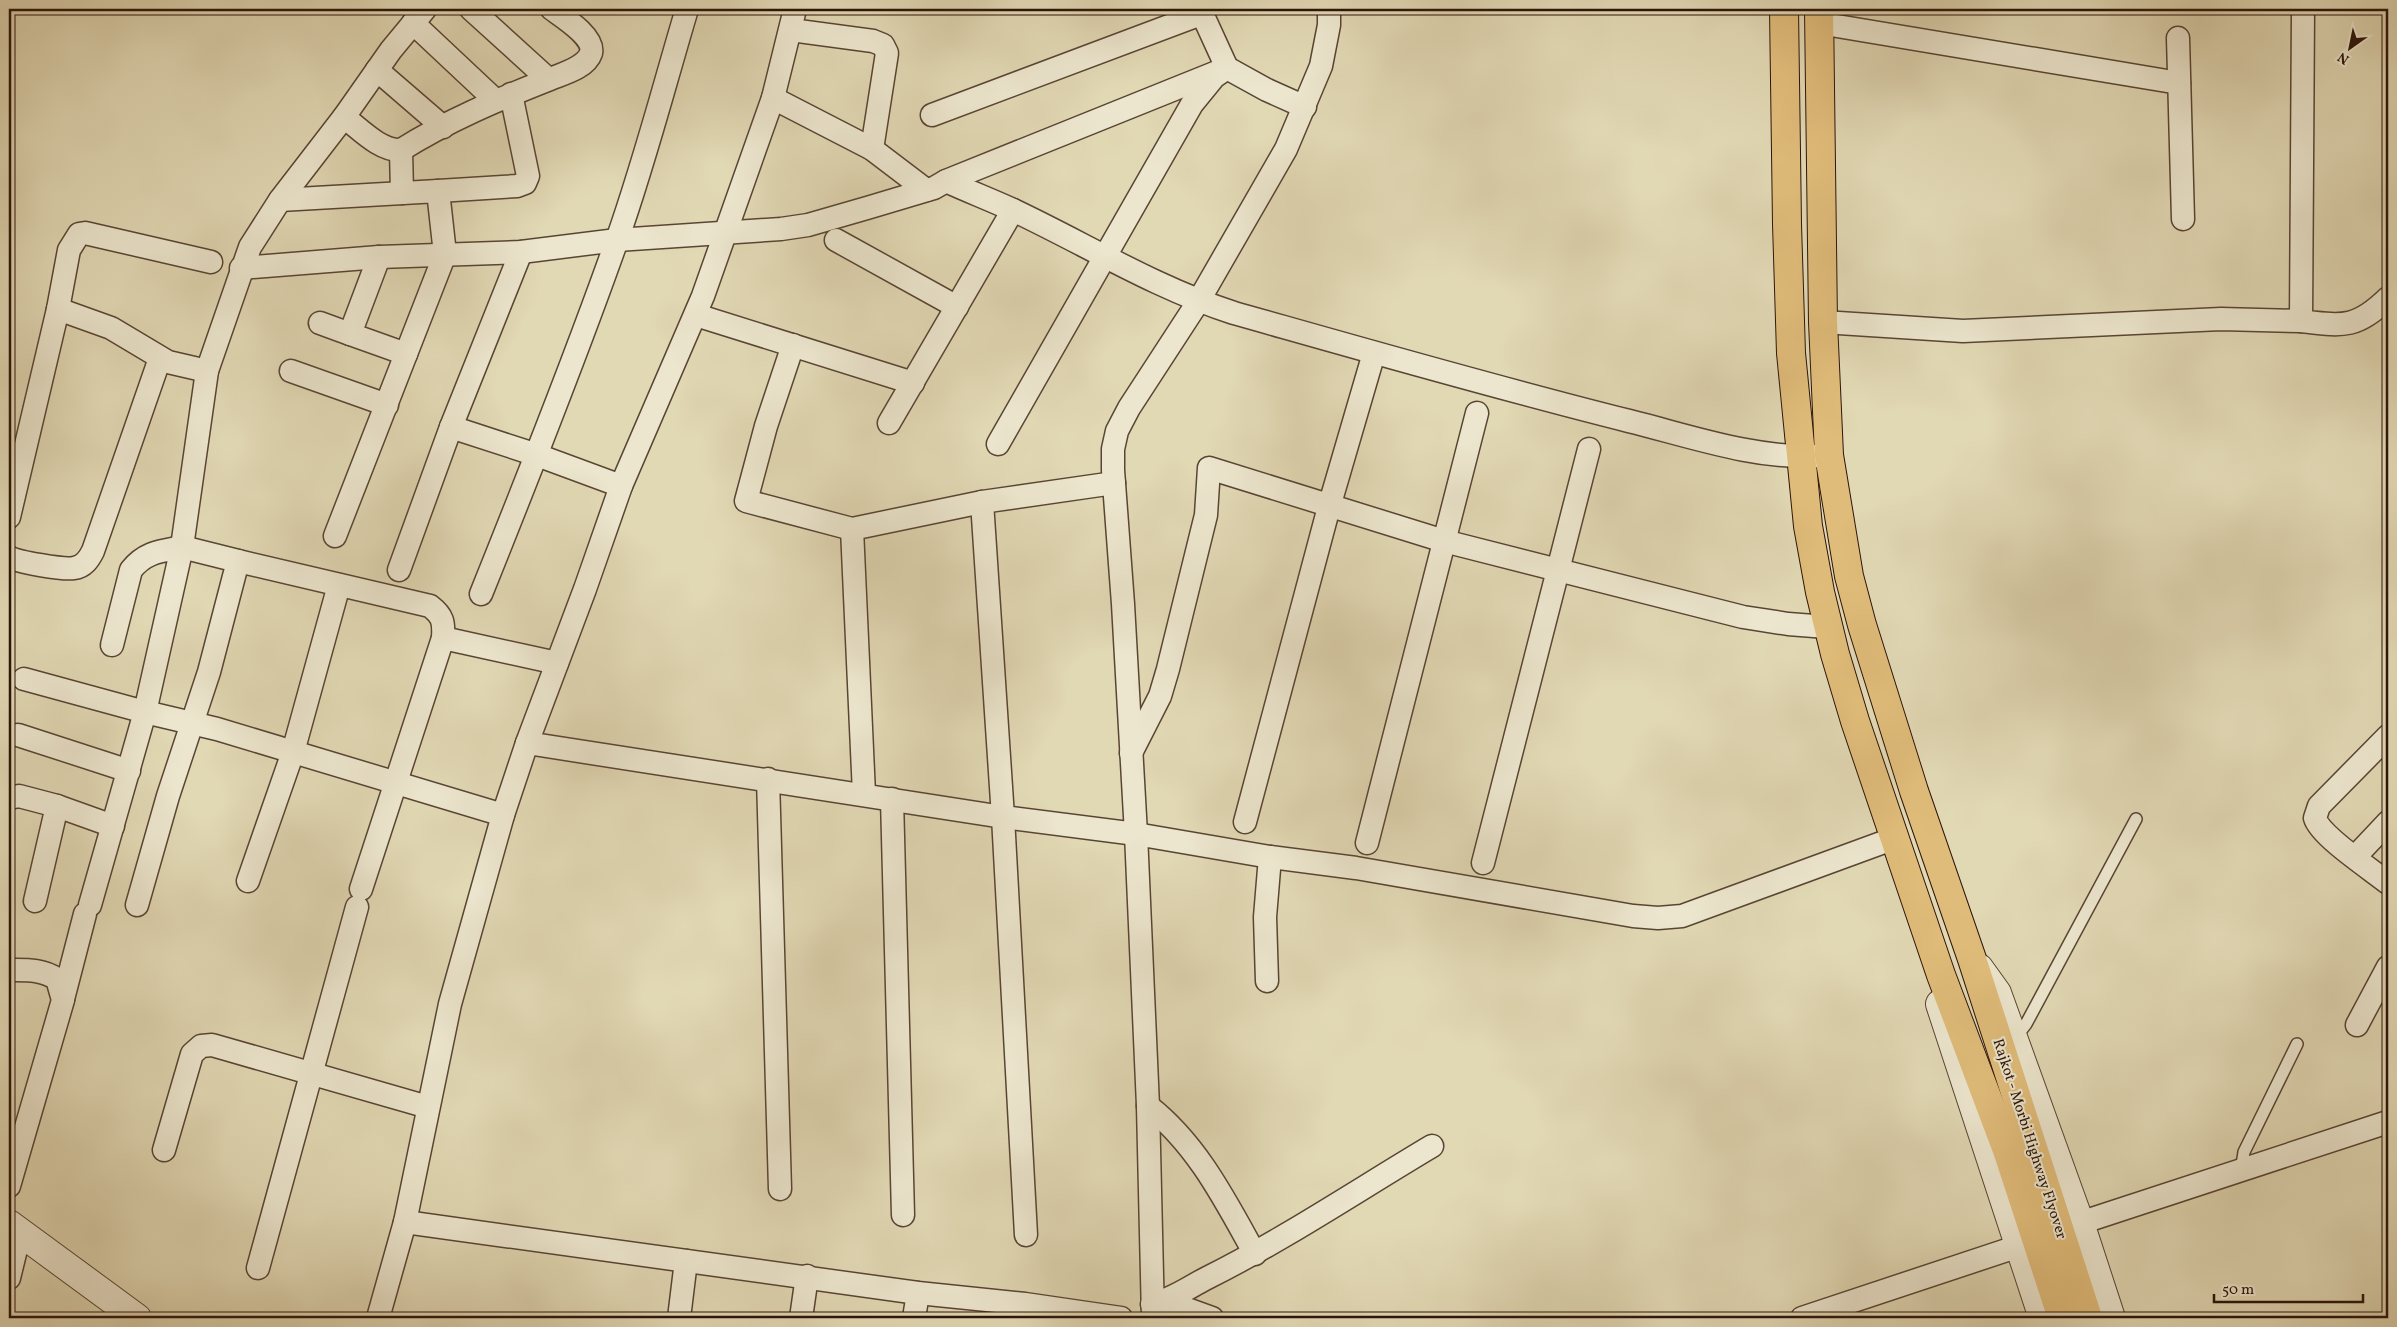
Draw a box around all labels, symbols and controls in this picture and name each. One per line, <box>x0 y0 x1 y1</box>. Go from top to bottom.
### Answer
north arrow <box>2324 22 2374 72</box>
text: N <box>2334 47 2353 68</box>
street label: Rajkot - Morbi Highway Flyover <box>1987 1036 2071 1242</box>
scale bar <box>2214 1272 2363 1304</box>
text: 50 m <box>2222 1280 2254 1301</box>

